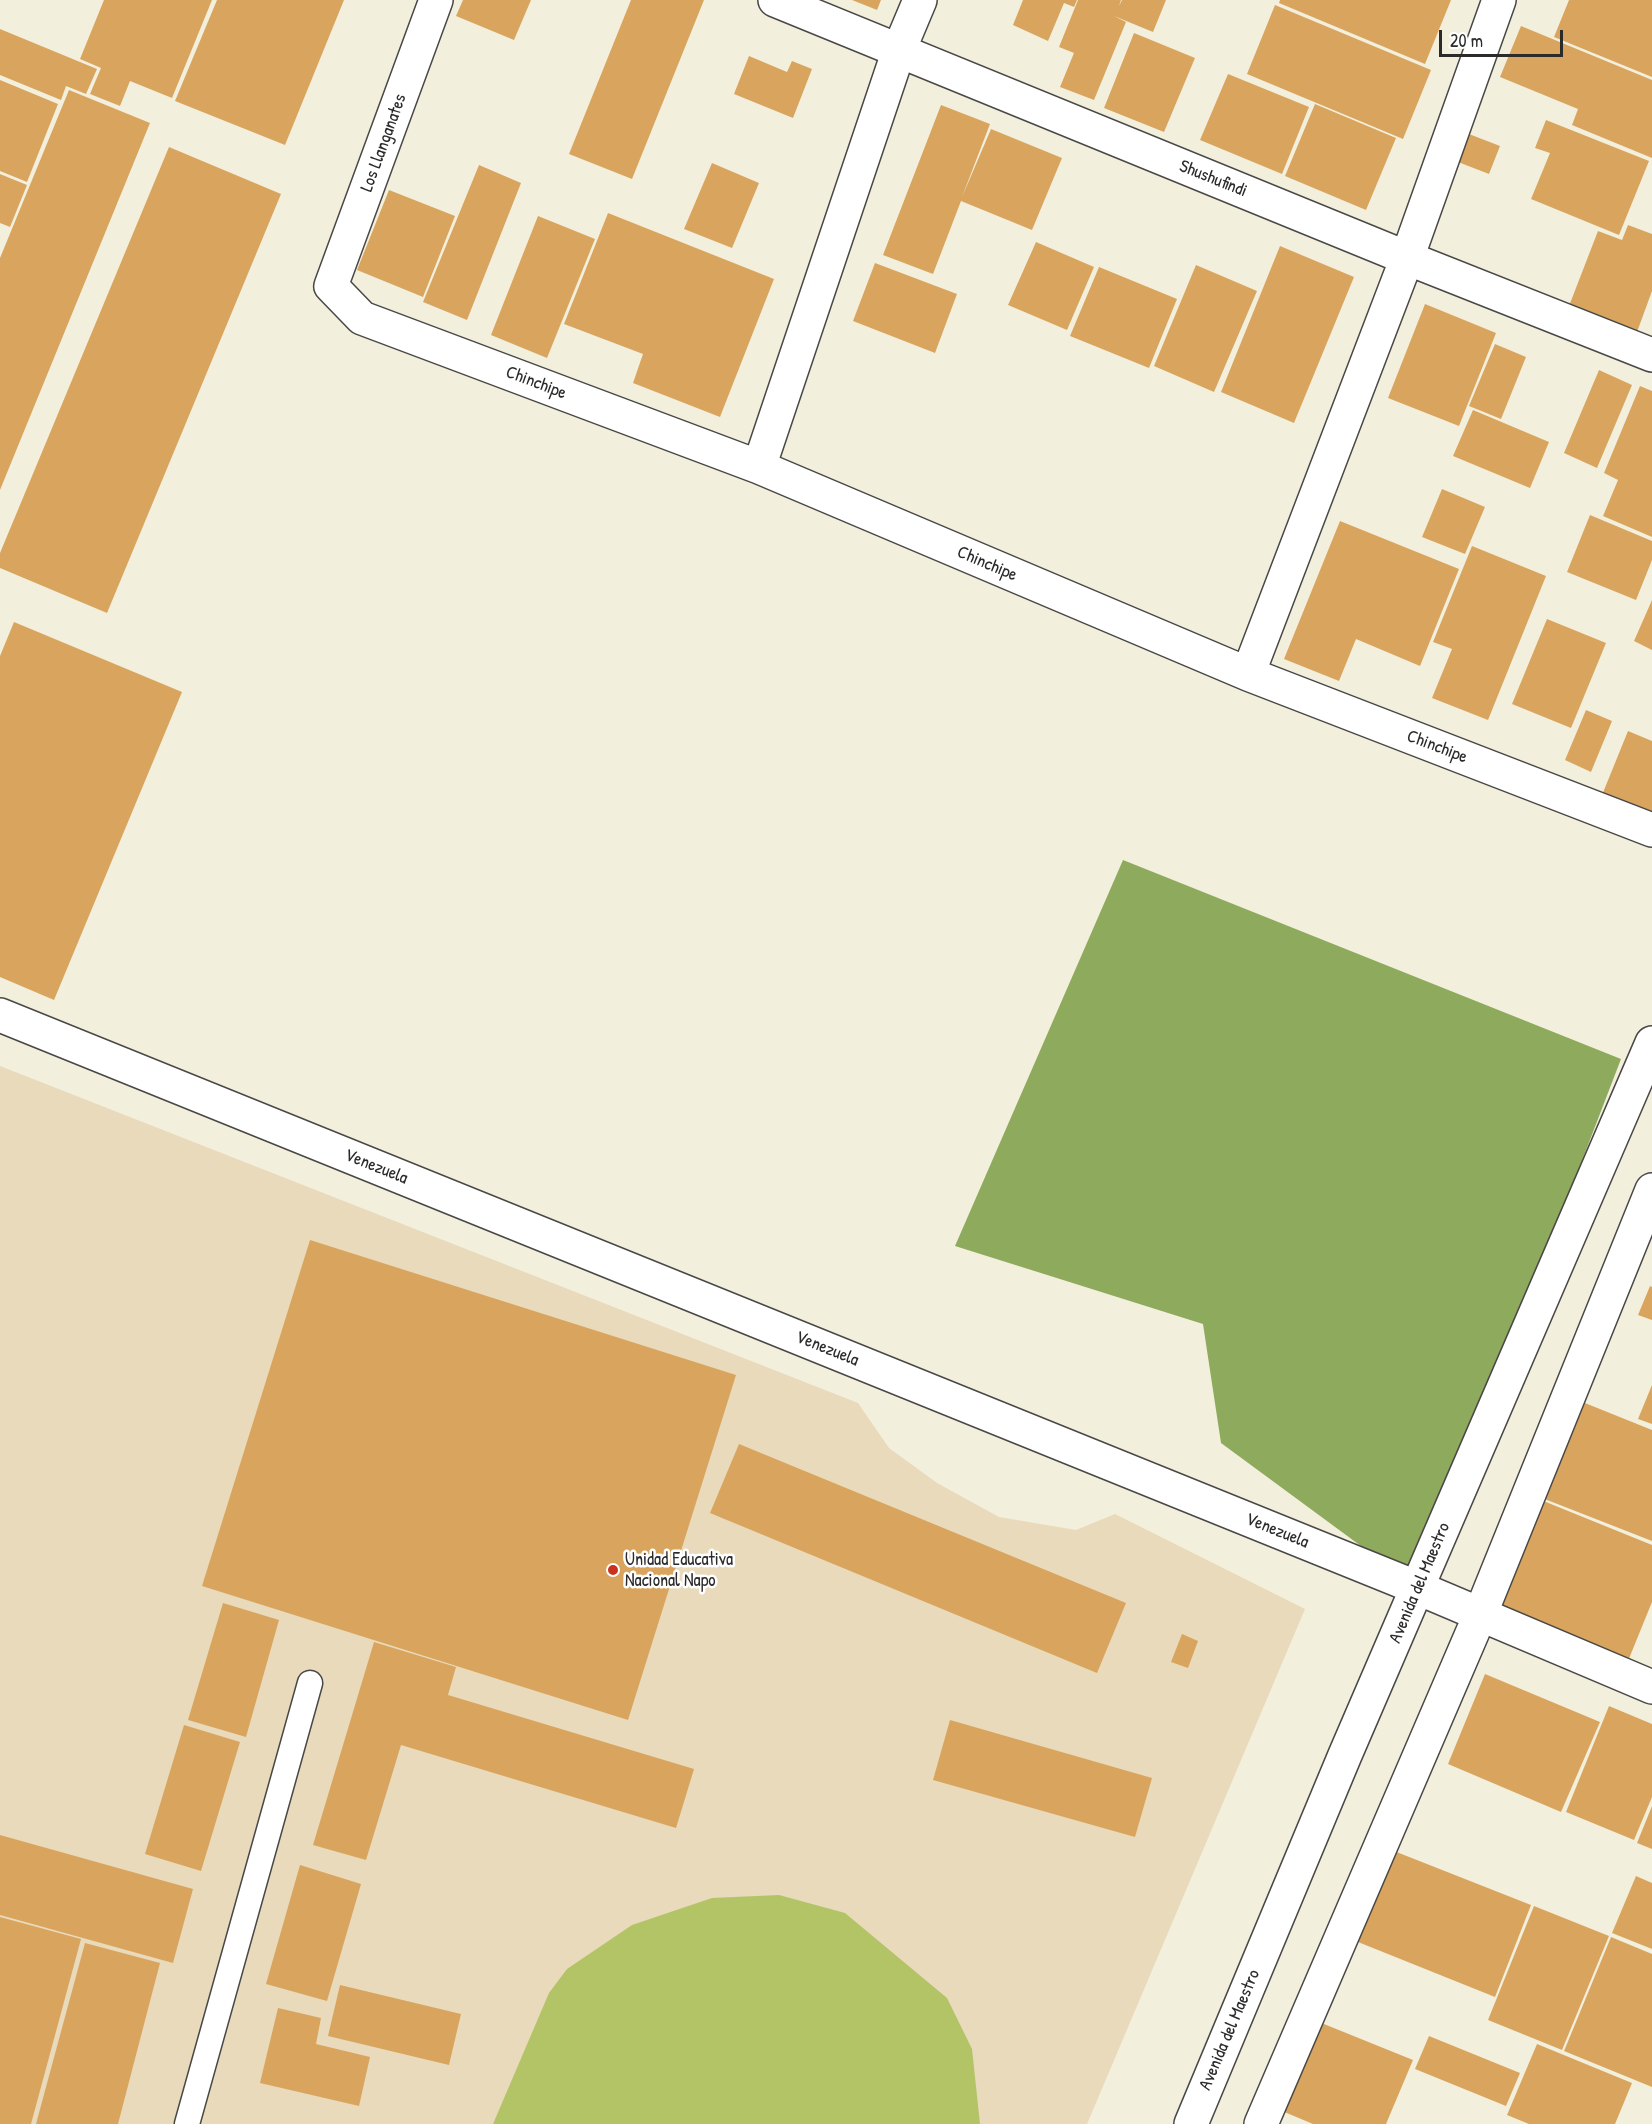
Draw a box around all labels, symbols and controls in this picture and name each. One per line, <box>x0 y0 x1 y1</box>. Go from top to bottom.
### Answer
scale bar <box>1442 18 1566 56</box>
text: 20 m <box>1450 28 1483 53</box>
street label: Los Llanganates <box>356 91 412 195</box>
street label: Shushufindi <box>1176 156 1250 202</box>
street label: Chinchipe <box>503 362 569 404</box>
street label: Chinchipe <box>954 542 1020 586</box>
street label: Chinchipe <box>1404 726 1470 768</box>
street label: Venezuela <box>341 1145 411 1189</box>
street label: Venezuela <box>792 1327 862 1371</box>
street label: Venezuela <box>1242 1509 1312 1553</box>
street label: Avenida del Maestro <box>1385 1519 1455 1647</box>
place label: Unidad Educativa Nacional Napo <box>625 1549 733 1592</box>
marker: Unidad Educativa Nacional Napo <box>606 1563 620 1577</box>
street label: Avenida del Maestro <box>1195 1966 1265 2094</box>

